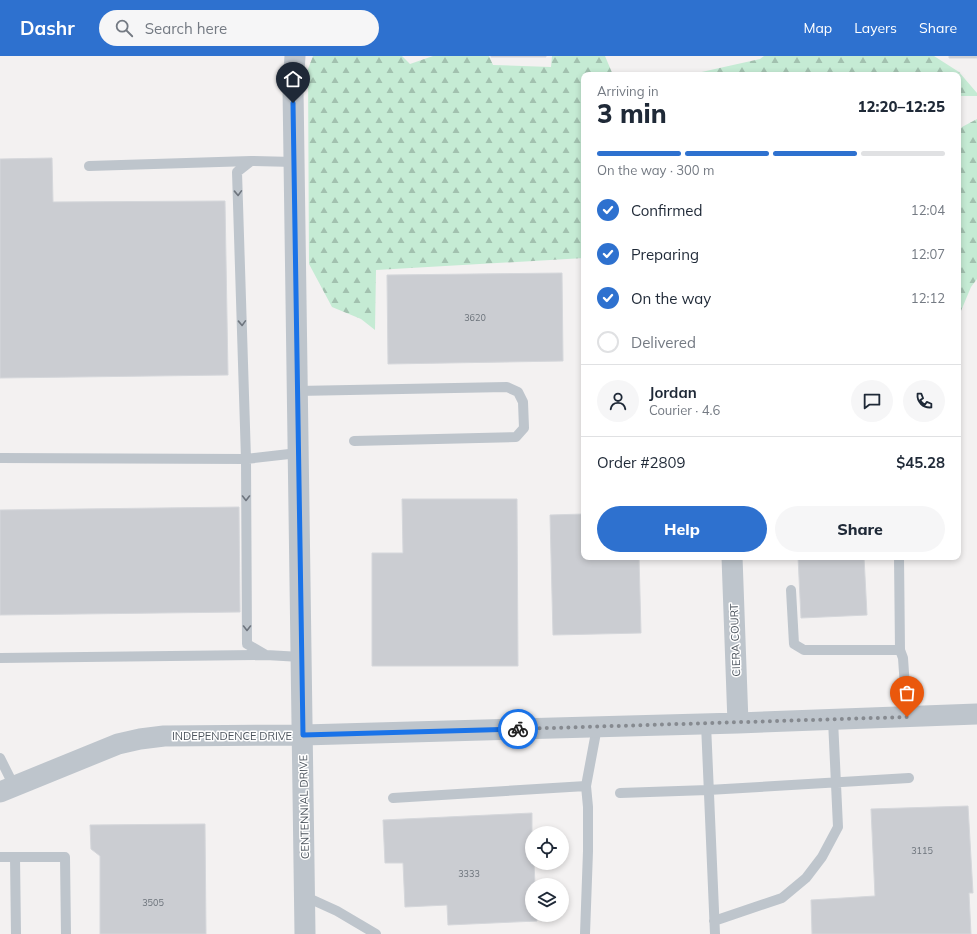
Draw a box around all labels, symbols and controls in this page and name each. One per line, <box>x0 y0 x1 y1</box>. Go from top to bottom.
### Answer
search box <box>99 10 379 46</box>
text: Dashr <box>20 16 75 40</box>
icon: search <box>113 17 135 39</box>
text: Search here <box>145 19 227 38</box>
text: Map <box>803 19 832 37</box>
text: Layers <box>854 19 897 37</box>
text: Share <box>919 19 957 37</box>
pin <box>276 62 310 103</box>
icon: home <box>282 68 304 90</box>
text: Arriving in <box>597 83 659 99</box>
text: 3 min <box>597 97 667 130</box>
text: 12:20–12:25 <box>858 97 945 116</box>
text: On the way · 300 m <box>597 162 714 178</box>
one-way arrow <box>234 190 242 196</box>
icon: check <box>597 199 619 221</box>
text: Confirmed <box>631 201 702 220</box>
text: 12:04 <box>911 202 945 218</box>
icon: check <box>597 243 619 265</box>
text: Preparing <box>631 245 699 264</box>
text: 12:07 <box>911 246 945 262</box>
icon: check <box>597 287 619 309</box>
text: On the way <box>631 289 711 308</box>
text: 12:12 <box>911 290 945 306</box>
house number: 3620 <box>464 312 486 323</box>
one-way arrow <box>238 320 246 326</box>
text: Delivered <box>631 333 696 352</box>
button: person <box>597 380 639 422</box>
button: chat <box>851 380 893 422</box>
button: phone <box>903 380 945 422</box>
text: Jordan <box>649 383 697 402</box>
text: Courier · 4.6 <box>649 402 720 418</box>
text: Order #2809 <box>597 453 685 472</box>
text: $45.28 <box>896 453 945 472</box>
one-way arrow <box>242 495 250 501</box>
button: Help <box>597 506 767 552</box>
button: Share <box>775 506 945 552</box>
street label: CIERA COURT <box>727 603 743 677</box>
one-way arrow <box>243 625 251 631</box>
pin <box>890 676 924 717</box>
icon: bag <box>896 682 918 704</box>
courier <box>498 709 538 749</box>
icon: bike <box>507 718 529 740</box>
street label: INDEPENDENCE DRIVE <box>172 729 292 743</box>
street label: CENTENNIAL DRIVE <box>296 755 312 859</box>
map controls <box>525 826 569 922</box>
button: locate <box>525 826 569 870</box>
house number: 3115 <box>911 845 933 856</box>
house number: 3333 <box>458 868 480 879</box>
button: layers <box>525 878 569 922</box>
house number: 3505 <box>142 897 164 908</box>

